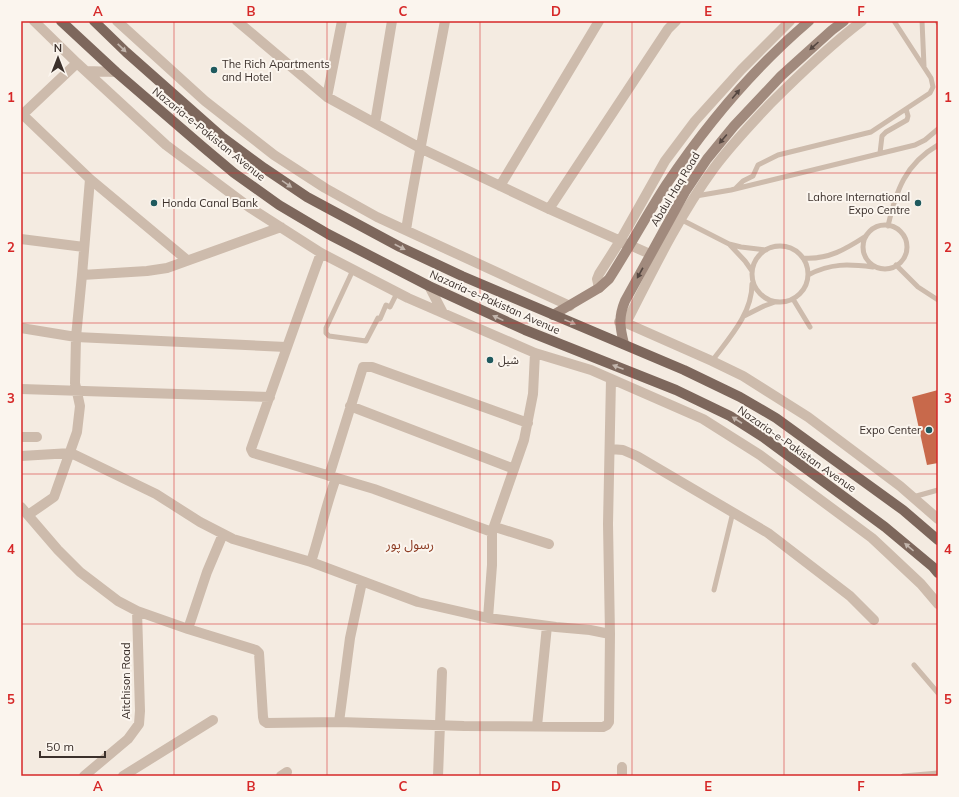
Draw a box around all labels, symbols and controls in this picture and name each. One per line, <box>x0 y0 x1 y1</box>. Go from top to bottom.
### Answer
text: A <box>93 3 103 19</box>
text: B <box>247 3 256 19</box>
text: C <box>399 3 408 19</box>
text: D <box>551 3 561 19</box>
text: E <box>704 3 712 19</box>
text: F <box>857 3 865 19</box>
north arrow <box>38 38 78 78</box>
text: N <box>54 41 62 55</box>
one-way arrow <box>810 41 819 50</box>
one-way arrow <box>117 43 127 53</box>
place label: The Rich Apartments and Hotel <box>222 57 330 84</box>
marker: The Rich Apartments and Hotel <box>209 65 219 75</box>
street label: Nazaria-e-Pakistan Avenue <box>150 84 268 184</box>
text: 1 <box>7 89 15 105</box>
one-way arrow <box>731 89 740 100</box>
text: 1 <box>944 89 952 105</box>
one-way arrow <box>719 133 728 144</box>
street label: Abdul Haq Road <box>647 149 703 229</box>
one-way arrow <box>281 180 293 187</box>
place label: Lahore International Expo Centre <box>807 190 910 217</box>
place label: Honda Canal Bank <box>162 196 258 210</box>
marker: Honda Canal Bank <box>149 198 159 208</box>
marker: Lahore International Expo Centre <box>913 198 923 208</box>
text: 2 <box>7 239 15 255</box>
text: 2 <box>944 239 952 255</box>
one-way arrow <box>395 244 406 251</box>
street label: Nazaria-e-Pakistan Avenue <box>428 267 562 337</box>
one-way arrow <box>637 267 644 278</box>
one-way arrow <box>492 315 504 321</box>
one-way arrow <box>565 320 577 326</box>
place label: شیل <box>498 353 519 367</box>
marker: شیل <box>485 355 495 365</box>
one-way arrow <box>612 364 624 370</box>
text: 3 <box>7 390 15 406</box>
text: 3 <box>944 390 952 406</box>
street label: Nazaria-e-Pakistan Avenue <box>735 403 859 495</box>
one-way arrow <box>731 417 743 424</box>
place label: Expo Center <box>860 423 921 437</box>
marker: Expo Center <box>924 425 934 435</box>
district label: رسول پور <box>385 536 434 554</box>
text: 4 <box>7 541 15 557</box>
text: 4 <box>944 541 952 557</box>
one-way arrow <box>904 542 915 551</box>
street label: Aitchison Road <box>119 642 133 720</box>
text: 5 <box>7 691 15 707</box>
text: 5 <box>944 691 952 707</box>
scale bar <box>40 733 105 759</box>
text: 50 m <box>46 739 74 754</box>
text: A <box>93 778 103 794</box>
text: B <box>247 778 256 794</box>
text: C <box>399 778 408 794</box>
text: D <box>551 778 561 794</box>
text: E <box>704 778 712 794</box>
text: F <box>857 778 865 794</box>

